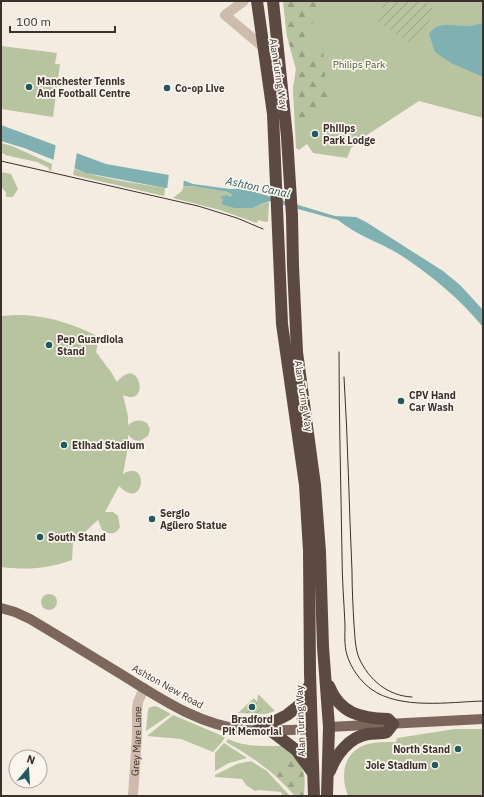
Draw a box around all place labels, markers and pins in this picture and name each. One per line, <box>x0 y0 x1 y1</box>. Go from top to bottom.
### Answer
place label: Manchester Tennis And Football Centre <box>37 75 131 100</box>
marker: Manchester Tennis And Football Centre <box>24 82 34 92</box>
place label: Co-op Live <box>175 82 225 95</box>
marker: Co-op Live <box>162 83 172 93</box>
place label: Philips Park Lodge <box>323 122 376 147</box>
marker: Philips Park Lodge <box>310 129 320 139</box>
place label: Pep Guardiola Stand <box>57 333 124 358</box>
marker: Pep Guardiola Stand <box>44 340 54 350</box>
place label: CPV Hand Car Wash <box>409 389 456 414</box>
marker: CPV Hand Car Wash <box>396 396 406 406</box>
place label: Etihad Stadium <box>72 439 144 452</box>
marker: Etihad Stadium <box>59 440 69 450</box>
place label: Sergio Agüero Statue <box>160 507 227 532</box>
marker: Sergio Agüero Statue <box>147 514 157 524</box>
place label: South Stand <box>48 531 106 544</box>
marker: South Stand <box>35 532 45 542</box>
marker: Bradford Pit Memorial <box>247 702 257 712</box>
place label: Bradford Pit Memorial <box>222 713 282 738</box>
place label: North Stand <box>393 743 450 756</box>
marker: North Stand <box>453 744 463 754</box>
place label: Joie Stadium <box>365 759 427 772</box>
marker: Joie Stadium <box>430 760 440 770</box>

